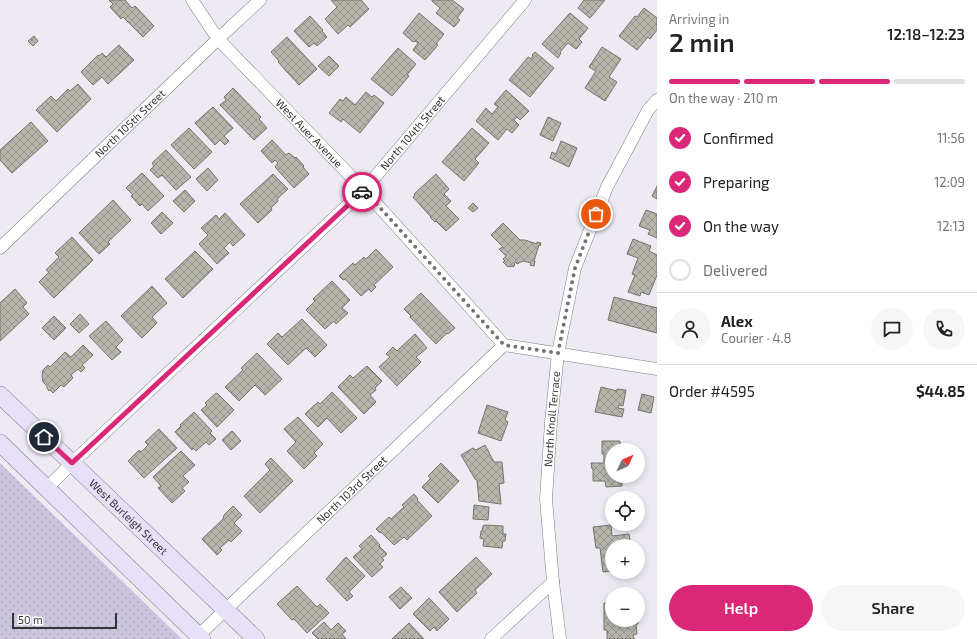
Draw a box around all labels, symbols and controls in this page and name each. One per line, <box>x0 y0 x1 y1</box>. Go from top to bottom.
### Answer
text: Arriving in <box>669 11 729 27</box>
text: 12:18–12:23 <box>887 25 965 43</box>
text: 2 min <box>669 26 735 57</box>
street label: North 105th Street <box>92 86 167 160</box>
text: On the way · 210 m <box>669 90 778 106</box>
street label: North 104th Street <box>377 93 447 172</box>
street label: West Auer Avenue <box>273 96 346 170</box>
icon: check <box>669 127 691 149</box>
text: Confirmed <box>703 129 774 147</box>
text: 11:56 <box>937 130 965 146</box>
icon: check <box>669 171 691 193</box>
courier <box>342 172 382 212</box>
text: Preparing <box>703 173 769 191</box>
text: 12:09 <box>934 174 965 190</box>
icon: car <box>351 181 373 203</box>
pin <box>579 197 613 231</box>
icon: bag <box>585 203 607 225</box>
icon: check <box>669 215 691 237</box>
text: On the way <box>703 217 779 235</box>
text: 12:13 <box>937 218 965 234</box>
text: Delivered <box>703 261 768 279</box>
button: person <box>669 308 711 350</box>
button: chat <box>871 308 913 350</box>
button: phone <box>923 308 965 350</box>
text: Alex <box>721 312 753 330</box>
text: Courier · 4.8 <box>721 330 791 346</box>
street label: North Knoll Terrace <box>541 370 562 467</box>
text: Order #4595 <box>669 382 755 400</box>
text: $44.85 <box>916 382 965 400</box>
pin <box>27 420 61 454</box>
icon: home <box>33 426 55 448</box>
north arrow <box>605 443 645 483</box>
map controls <box>605 443 645 627</box>
street label: North 103rd Street <box>313 453 389 526</box>
street label: West Burleigh Street <box>87 476 171 557</box>
button: locate <box>605 491 645 531</box>
button: + <box>605 539 645 579</box>
button: Help <box>669 585 813 631</box>
button: Share <box>821 585 965 631</box>
button: − <box>605 587 645 627</box>
scale bar <box>12 611 117 630</box>
text: 50 m <box>18 613 43 626</box>

